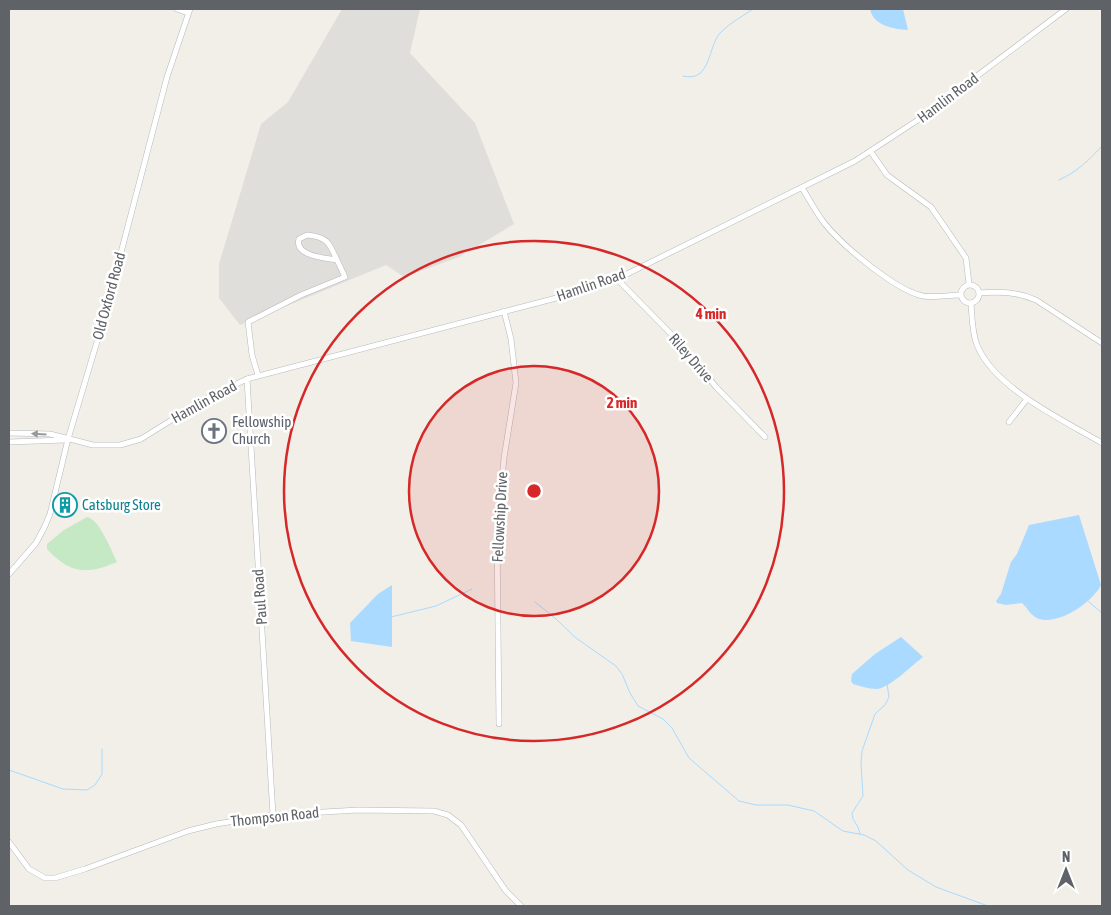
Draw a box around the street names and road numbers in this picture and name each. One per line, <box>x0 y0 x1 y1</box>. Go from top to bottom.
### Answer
street label: Hamlin Road <box>914 69 982 126</box>
street label: Old Oxford Road <box>89 250 128 342</box>
street label: Hamlin Road <box>554 265 628 304</box>
street label: Riley Drive <box>666 330 717 386</box>
street label: Hamlin Road <box>168 377 239 426</box>
street label: Fellowship Drive <box>489 471 510 563</box>
street label: Paul Road <box>249 569 270 626</box>
street label: Thompson Road <box>230 803 320 830</box>

